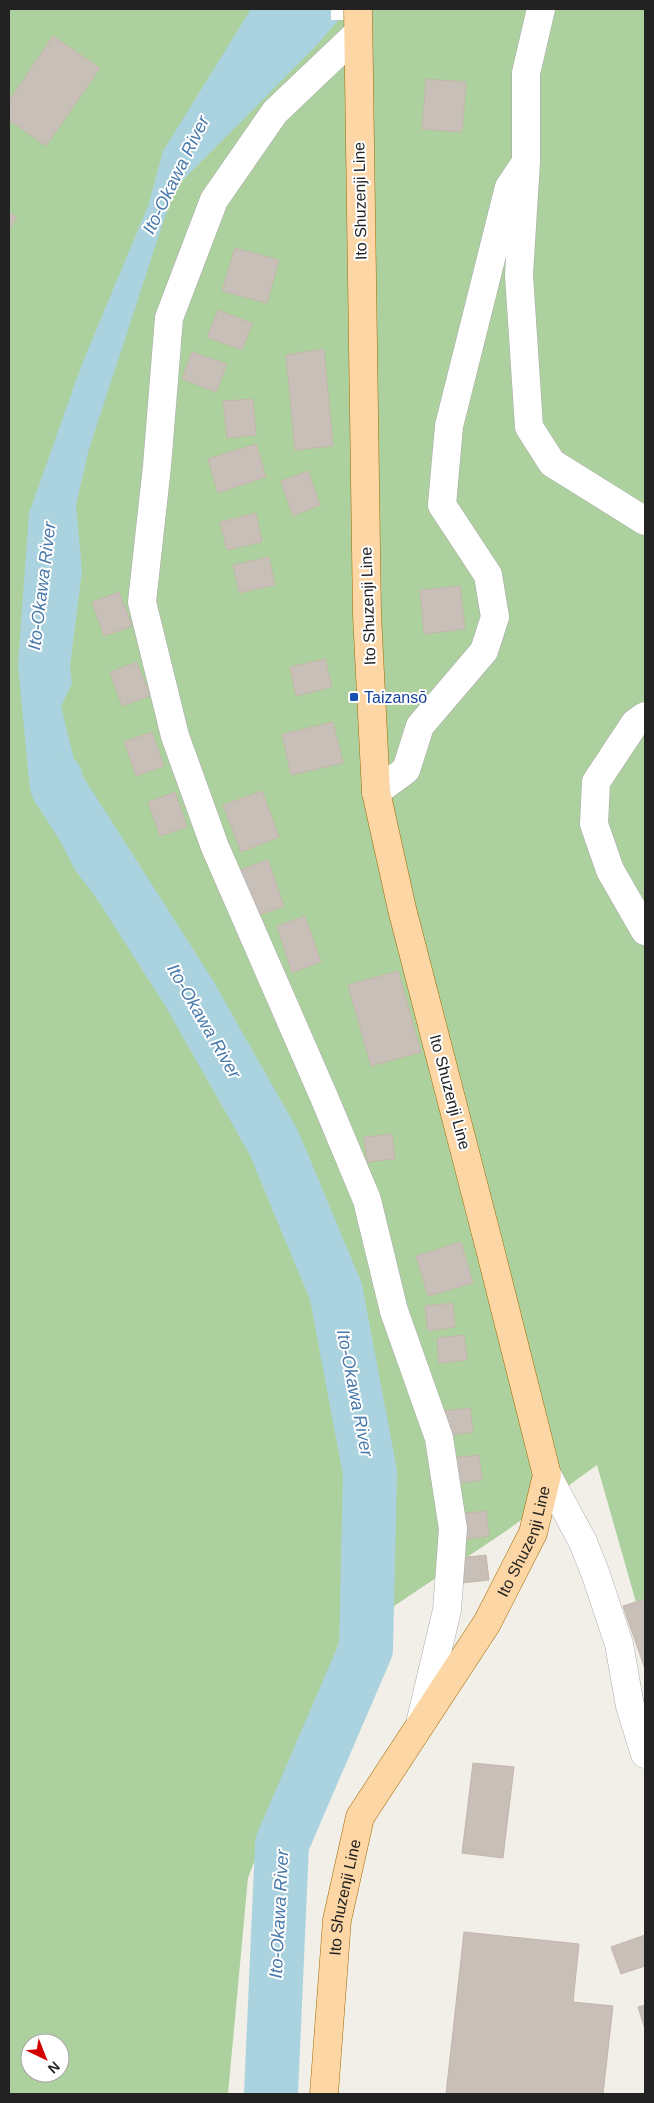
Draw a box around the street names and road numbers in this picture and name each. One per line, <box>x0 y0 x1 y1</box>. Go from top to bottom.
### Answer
street label: Ito Shuzenji Line <box>350 142 370 260</box>
street label: Ito Shuzenji Line <box>357 546 379 665</box>
street label: Ito Shuzenji Line <box>426 1033 474 1151</box>
street label: Ito Shuzenji Line <box>493 1484 553 1599</box>
street label: Ito Shuzenji Line <box>326 1837 363 1956</box>

